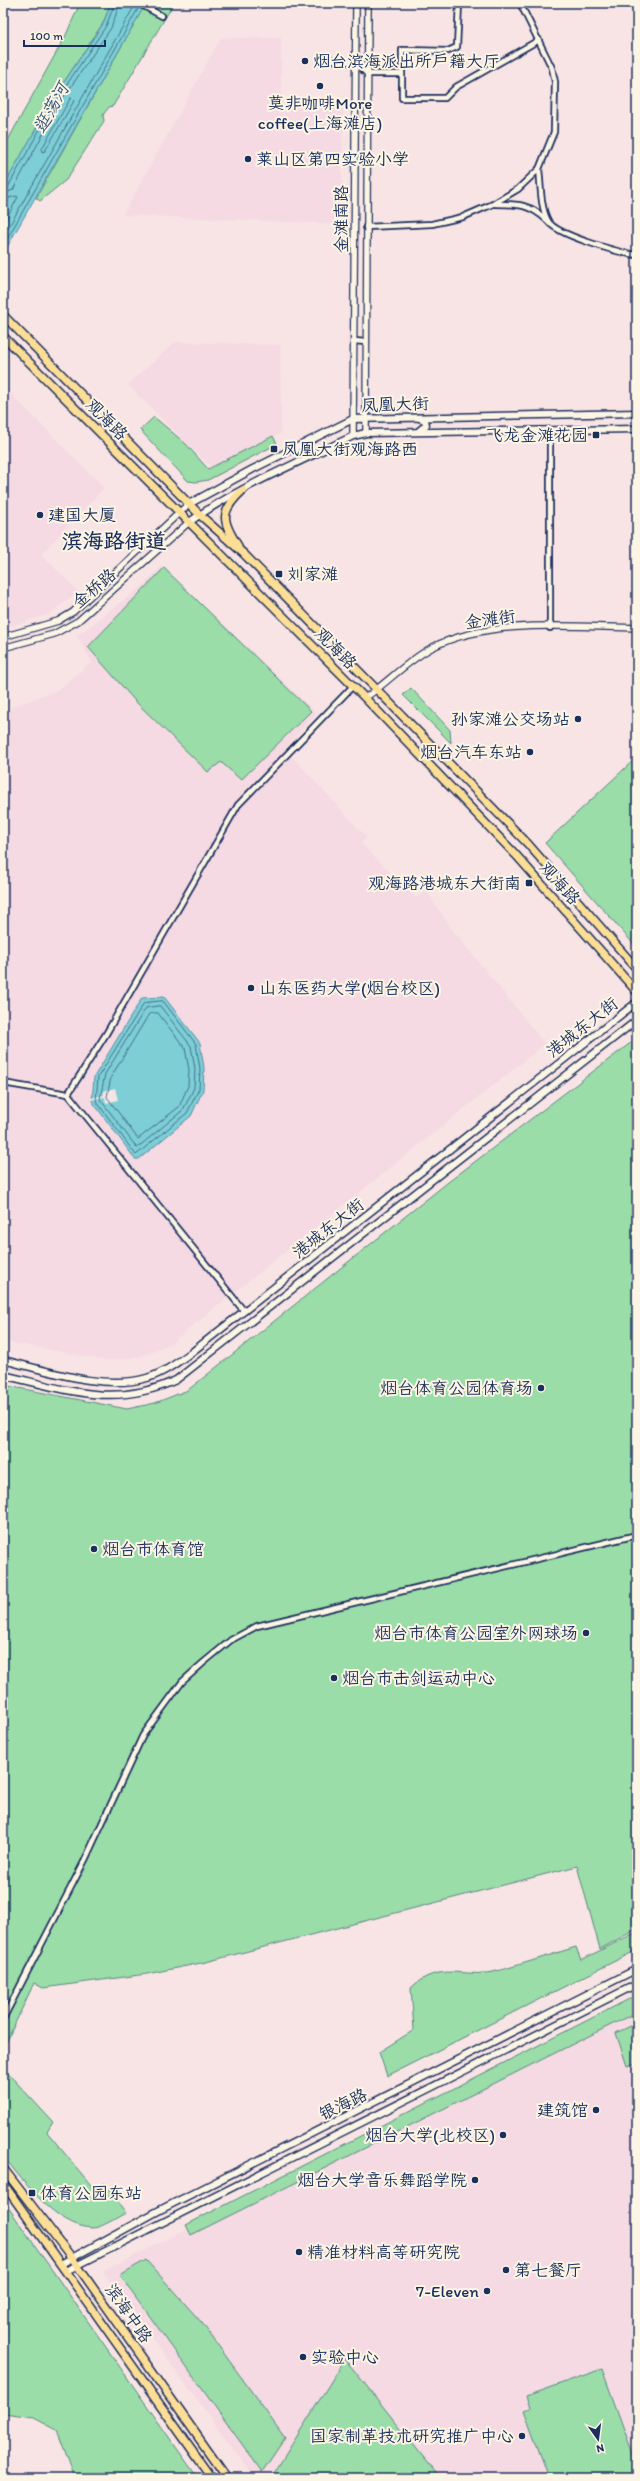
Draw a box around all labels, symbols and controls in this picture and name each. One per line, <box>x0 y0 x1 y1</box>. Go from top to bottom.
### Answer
scale bar <box>24 22 105 48</box>
text: 100 m <box>30 29 63 43</box>
place label: 烟台滨海派出所户籍大厅 <box>313 51 500 71</box>
marker: 烟台滨海派出所户籍大厅 <box>300 56 310 66</box>
water label: 逛荡河 <box>28 76 75 137</box>
marker: 莫非咖啡More coffee(上海滩店) <box>315 81 325 91</box>
place label: 莫非咖啡More coffee(上海滩店) <box>258 93 382 133</box>
place label: 莱山区第四实验小学 <box>256 149 409 169</box>
marker: 莱山区第四实验小学 <box>243 154 253 164</box>
street label: 金滩南路 <box>331 185 351 253</box>
street label: 凤凰大街 <box>361 393 429 415</box>
street label: 观海路 <box>82 394 132 444</box>
place label: 飞龙金滩花园 <box>486 425 588 445</box>
marker: 飞龙金滩花园 <box>591 430 601 440</box>
place label: 凤凰大街观海路西 <box>282 439 418 459</box>
marker: 凤凰大街观海路西 <box>269 444 279 454</box>
place label: 建国大厦 <box>48 505 116 525</box>
marker: 建国大厦 <box>35 510 45 520</box>
district label: 滨海路街道 <box>62 528 167 553</box>
street label: 金桥路 <box>68 564 120 612</box>
place label: 刘家滩 <box>287 564 338 584</box>
marker: 刘家滩 <box>274 569 284 579</box>
street label: 金滩街 <box>463 606 517 632</box>
street label: 观海路 <box>311 623 361 673</box>
place label: 孙家滩公交场站 <box>451 709 570 729</box>
marker: 孙家滩公交场站 <box>573 714 583 724</box>
place label: 烟台汽车东站 <box>420 742 522 762</box>
marker: 烟台汽车东站 <box>525 747 535 757</box>
street label: 观海路 <box>536 857 584 909</box>
place label: 观海路港城东大街南 <box>368 873 521 893</box>
marker: 观海路港城东大街南 <box>524 878 534 888</box>
place label: 山东医药大学(烟台校区) <box>259 978 440 998</box>
marker: 山东医药大学(烟台校区) <box>246 983 256 993</box>
street label: 港城东大街 <box>542 993 622 1061</box>
street label: 港城东大街 <box>288 1194 368 1262</box>
place label: 烟台体育公园体育场 <box>380 1378 533 1398</box>
marker: 烟台体育公园体育场 <box>536 1383 546 1393</box>
place label: 烟台市体育馆 <box>102 1539 204 1559</box>
marker: 烟台市体育馆 <box>89 1544 99 1554</box>
place label: 烟台市体育公园室外网球场 <box>374 1623 578 1643</box>
marker: 烟台市体育公园室外网球场 <box>581 1628 591 1638</box>
place label: 烟台市击剑运动中心 <box>342 1668 495 1688</box>
marker: 烟台市击剑运动中心 <box>329 1673 339 1683</box>
street label: 银海路 <box>316 2084 370 2124</box>
place label: 建筑馆 <box>537 2100 588 2120</box>
marker: 建筑馆 <box>591 2105 601 2115</box>
place label: 烟台大学(北校区) <box>365 2125 495 2145</box>
marker: 烟台大学(北校区) <box>498 2130 508 2140</box>
place label: 烟台大学音乐舞蹈学院 <box>297 2170 467 2190</box>
marker: 烟台大学音乐舞蹈学院 <box>470 2175 480 2185</box>
place label: 体育公园东站 <box>40 2183 142 2203</box>
marker: 体育公园东站 <box>27 2188 37 2198</box>
place label: 精准材料高等研究院 <box>307 2242 460 2262</box>
marker: 精准材料高等研究院 <box>294 2247 304 2257</box>
place label: 第七餐厅 <box>514 2260 582 2280</box>
marker: 第七餐厅 <box>501 2265 511 2275</box>
street label: 滨海中路 <box>101 2279 157 2347</box>
place label: 7-Eleven <box>416 2281 479 2301</box>
marker: 7-Eleven <box>482 2286 492 2296</box>
place label: 实验中心 <box>311 2347 379 2367</box>
marker: 实验中心 <box>298 2352 308 2362</box>
north arrow <box>578 2419 618 2459</box>
place label: 国家制革技术研究推广中心 <box>310 2426 514 2446</box>
marker: 国家制革技术研究推广中心 <box>517 2431 527 2441</box>
text: N <box>595 2441 605 2455</box>

